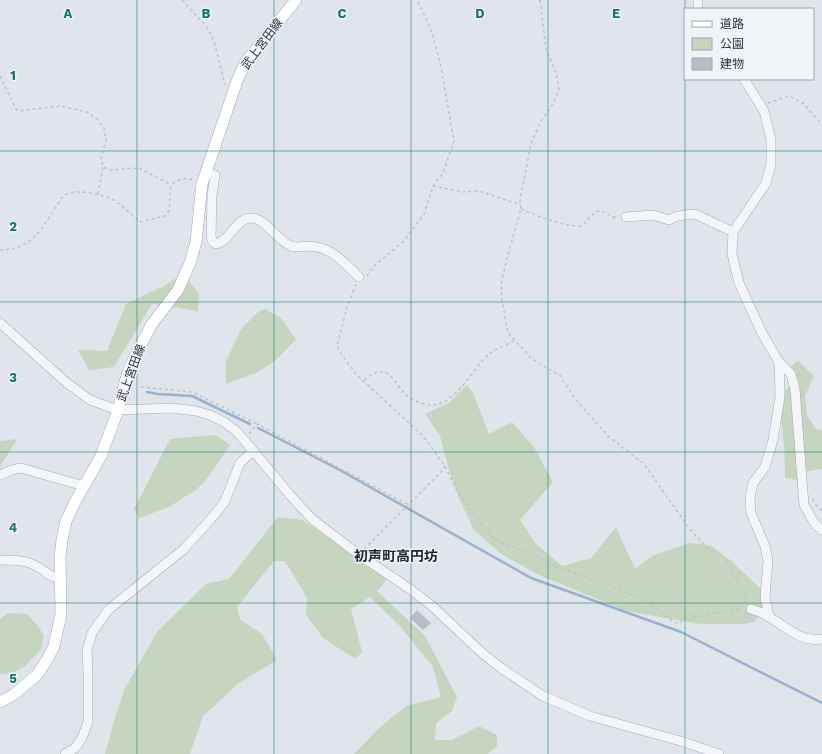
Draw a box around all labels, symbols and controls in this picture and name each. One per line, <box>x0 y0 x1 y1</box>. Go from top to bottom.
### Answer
text: A <box>64 6 73 21</box>
text: B <box>202 6 211 21</box>
text: C <box>338 6 347 21</box>
text: D <box>475 6 485 21</box>
text: E <box>612 6 620 21</box>
legend <box>684 8 814 80</box>
street label: 武上宮田線 <box>238 16 286 72</box>
text: 道路 <box>720 17 744 31</box>
text: 公園 <box>720 37 744 51</box>
text: 建物 <box>720 57 744 71</box>
text: 1 <box>10 68 16 83</box>
text: 2 <box>9 219 17 234</box>
street label: 武上宮田線 <box>114 342 148 404</box>
text: 3 <box>9 370 17 385</box>
text: 4 <box>9 520 18 535</box>
district label: 初声町高円坊 <box>354 548 438 564</box>
text: 5 <box>9 671 17 686</box>

